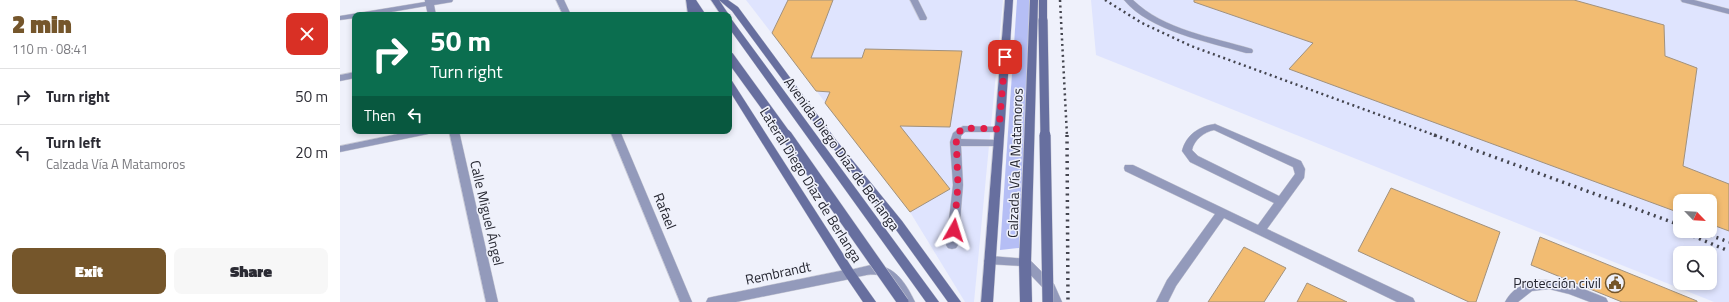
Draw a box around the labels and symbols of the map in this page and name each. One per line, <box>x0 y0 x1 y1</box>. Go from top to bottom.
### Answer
pin <box>988 40 1022 74</box>
street label: Avenida Diego Díaz de Berlanga <box>779 73 905 235</box>
street label: Calzada Vía A Matamoros <box>1001 88 1028 238</box>
street label: Lateral Diego Díaz de Berlanga <box>755 103 868 266</box>
street label: Calle Miguel Ángel <box>465 158 510 268</box>
street label: Rafael <box>649 189 682 232</box>
north arrow <box>1673 194 1717 238</box>
position arrow <box>933 209 975 251</box>
street label: Rembrandt <box>743 255 813 290</box>
place label: Protección civil <box>1513 272 1601 293</box>
public building icon: Protección civil <box>1604 272 1626 294</box>

